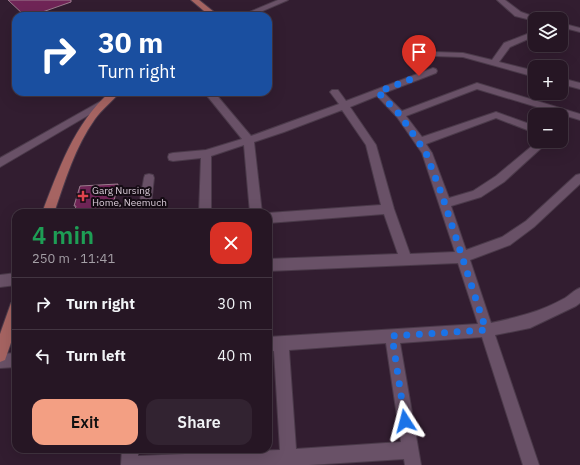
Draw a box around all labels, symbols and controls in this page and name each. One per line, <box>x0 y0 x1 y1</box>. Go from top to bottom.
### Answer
map controls <box>528 12 568 148</box>
button: layers <box>528 12 568 52</box>
text: 30 m <box>98 24 163 61</box>
icon: right <box>32 28 84 80</box>
pin <box>402 35 436 76</box>
icon: arrive <box>408 41 430 63</box>
text: Turn right <box>98 60 176 83</box>
button: + <box>528 60 568 100</box>
button: − <box>528 108 568 148</box>
place label: Garg Nursing Home, Neemuch <box>92 184 167 209</box>
marker: Garg Nursing Home, Neemuch <box>77 190 89 202</box>
text: 4 min <box>32 219 94 251</box>
button: close <box>210 222 252 264</box>
text: 250 m · 11:41 <box>32 250 115 267</box>
icon: right <box>32 293 54 315</box>
text: Turn right <box>66 294 135 313</box>
text: 30 m <box>217 294 252 313</box>
icon: left <box>32 345 54 367</box>
text: Turn left <box>66 346 126 365</box>
text: 40 m <box>217 346 252 365</box>
button: Exit <box>32 399 138 445</box>
button: Share <box>146 399 252 445</box>
position arrow <box>384 400 426 442</box>

